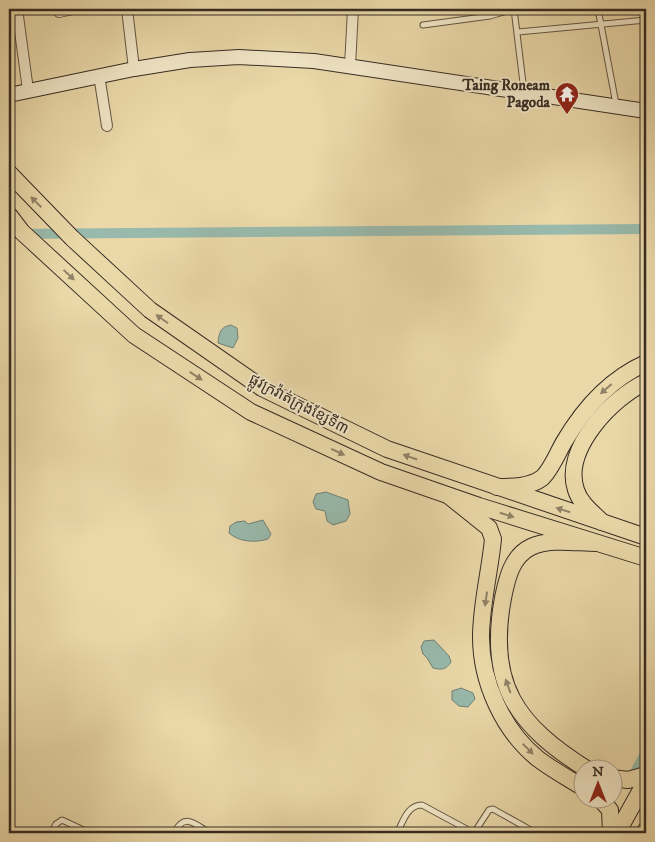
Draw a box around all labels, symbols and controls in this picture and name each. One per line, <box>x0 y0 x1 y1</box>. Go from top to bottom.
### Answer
place label: Taing Roneam Pagoda <box>462 76 551 112</box>
temple icon: Taing Roneam Pagoda <box>554 81 580 115</box>
one-way arrow <box>30 196 42 208</box>
one-way arrow <box>63 269 75 281</box>
one-way arrow <box>155 314 169 323</box>
street label: ផ្លូវក្រវ៉ាត់ក្រុងខ្សែទី៣ <box>244 369 353 441</box>
one-way arrow <box>189 371 202 380</box>
one-way arrow <box>600 383 612 394</box>
one-way arrow <box>331 448 346 457</box>
one-way arrow <box>402 453 417 460</box>
one-way arrow <box>556 505 571 513</box>
one-way arrow <box>500 511 515 519</box>
one-way arrow <box>482 592 490 608</box>
one-way arrow <box>504 678 512 693</box>
one-way arrow <box>522 743 534 755</box>
north arrow <box>572 760 622 810</box>
text: N <box>592 763 604 781</box>

